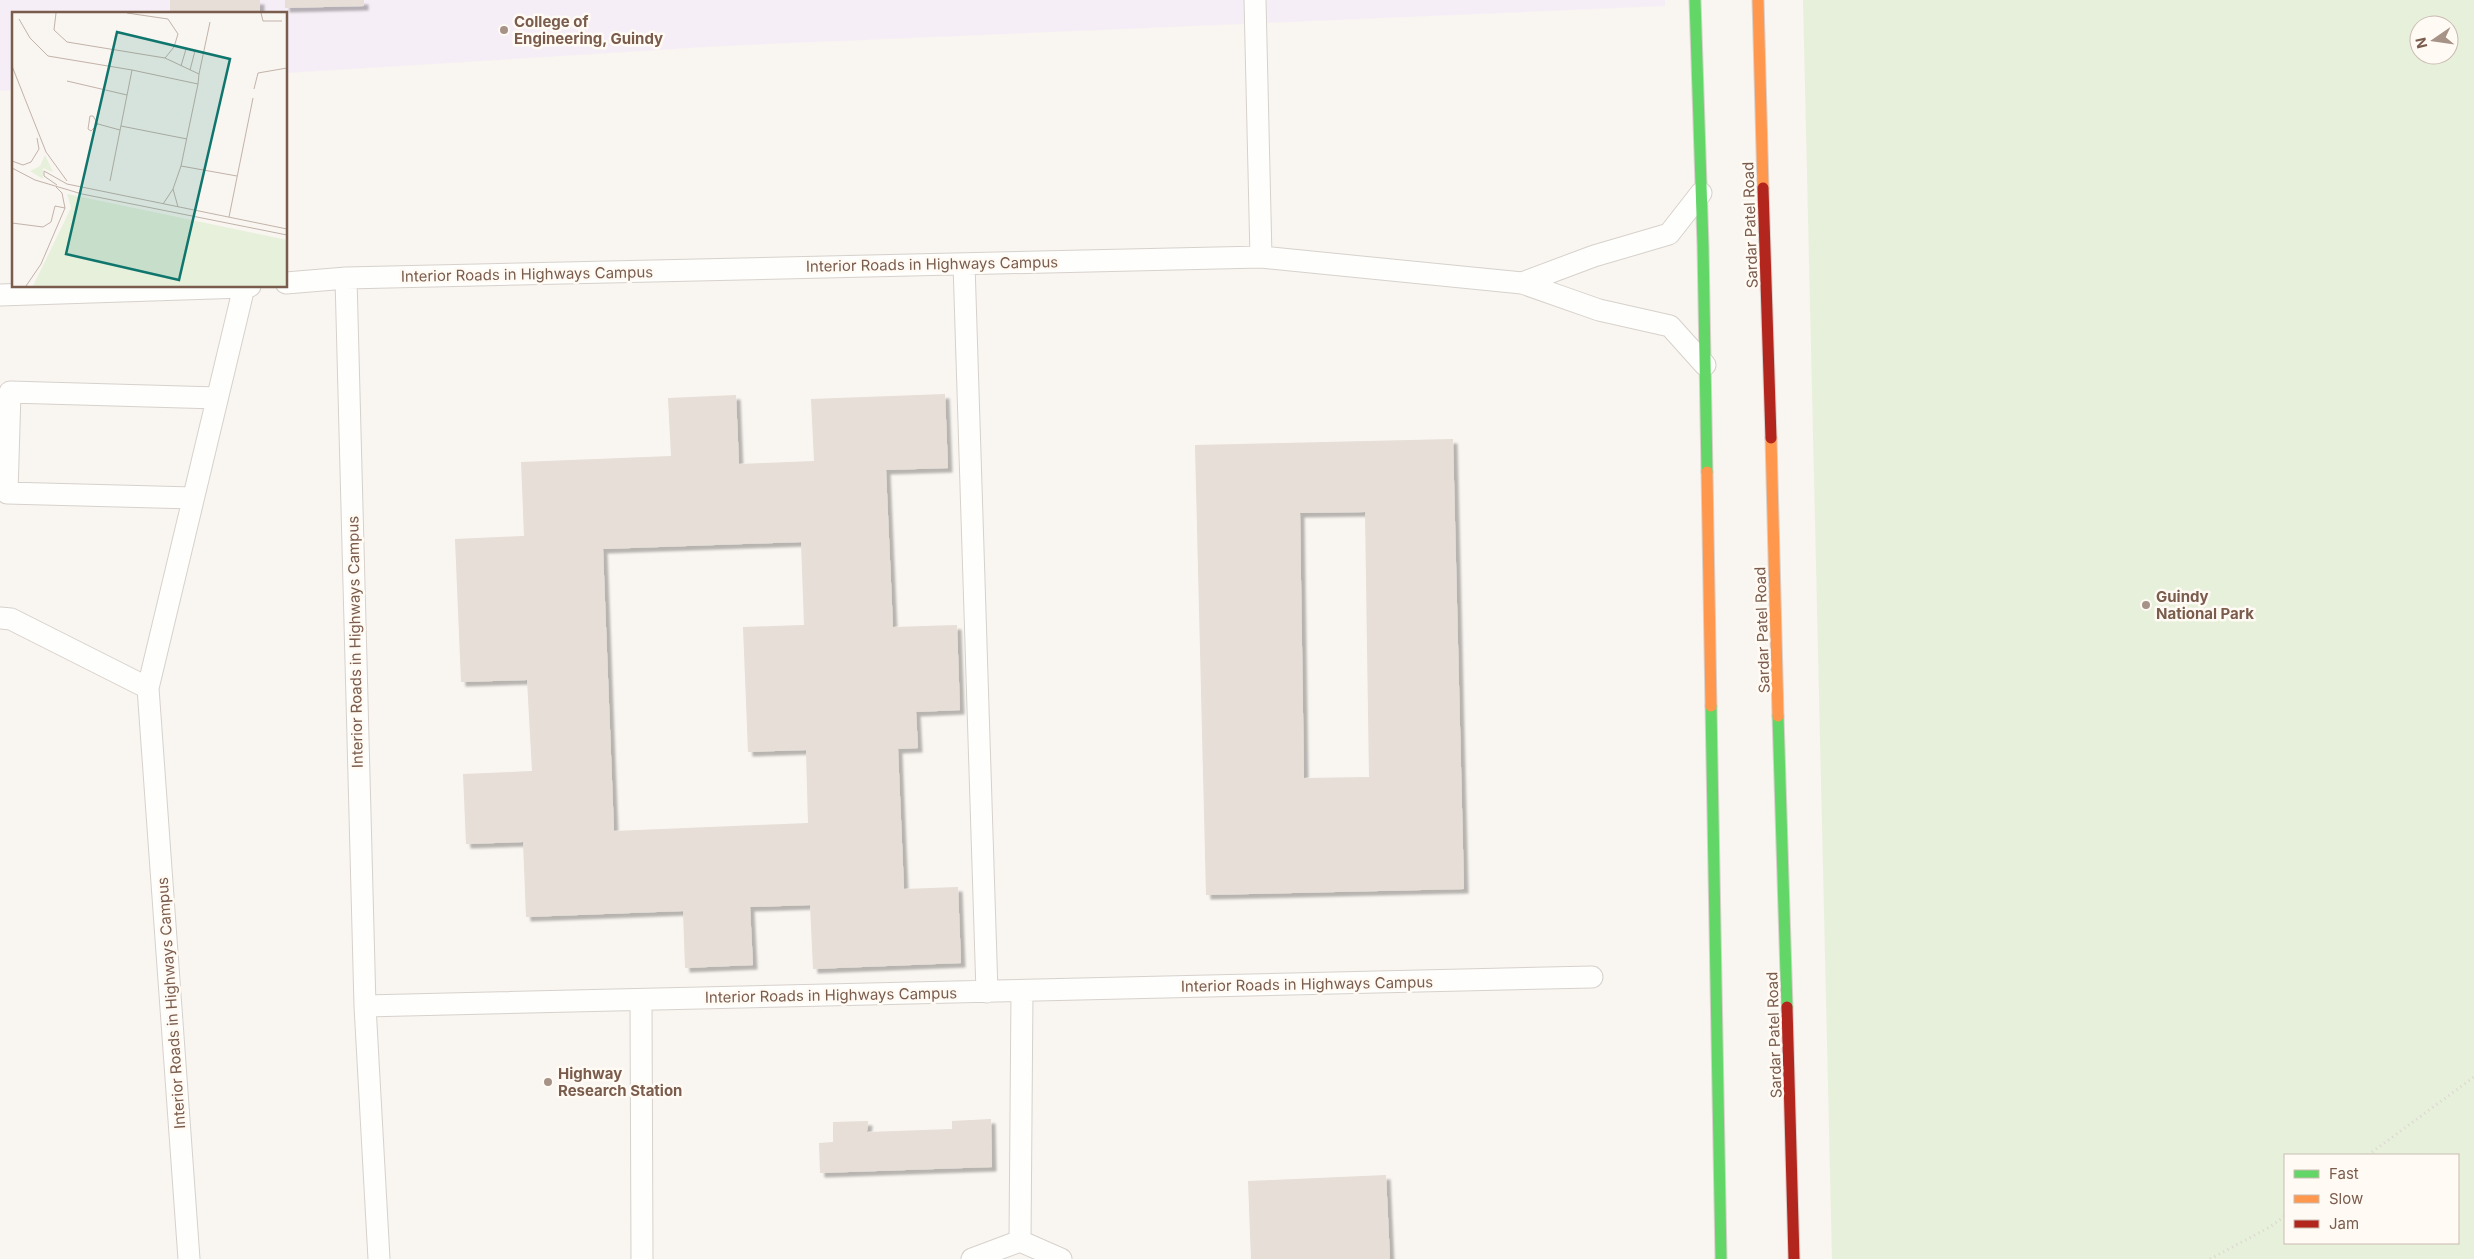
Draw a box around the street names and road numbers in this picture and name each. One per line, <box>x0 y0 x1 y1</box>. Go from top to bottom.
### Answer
street label: Sardar Patel Road <box>1738 161 1762 289</box>
street label: Interior Roads in Highways Campus <box>806 252 1058 276</box>
street label: Interior Roads in Highways Campus <box>401 262 653 286</box>
street label: Interior Roads in Highways Campus <box>343 516 367 768</box>
street label: Sardar Patel Road <box>1750 566 1774 694</box>
street label: Interior Roads in Highways Campus <box>153 876 189 1129</box>
street label: Sardar Patel Road <box>1762 971 1786 1099</box>
street label: Interior Roads in Highways Campus <box>1181 972 1433 996</box>
street label: Interior Roads in Highways Campus <box>705 983 957 1007</box>

